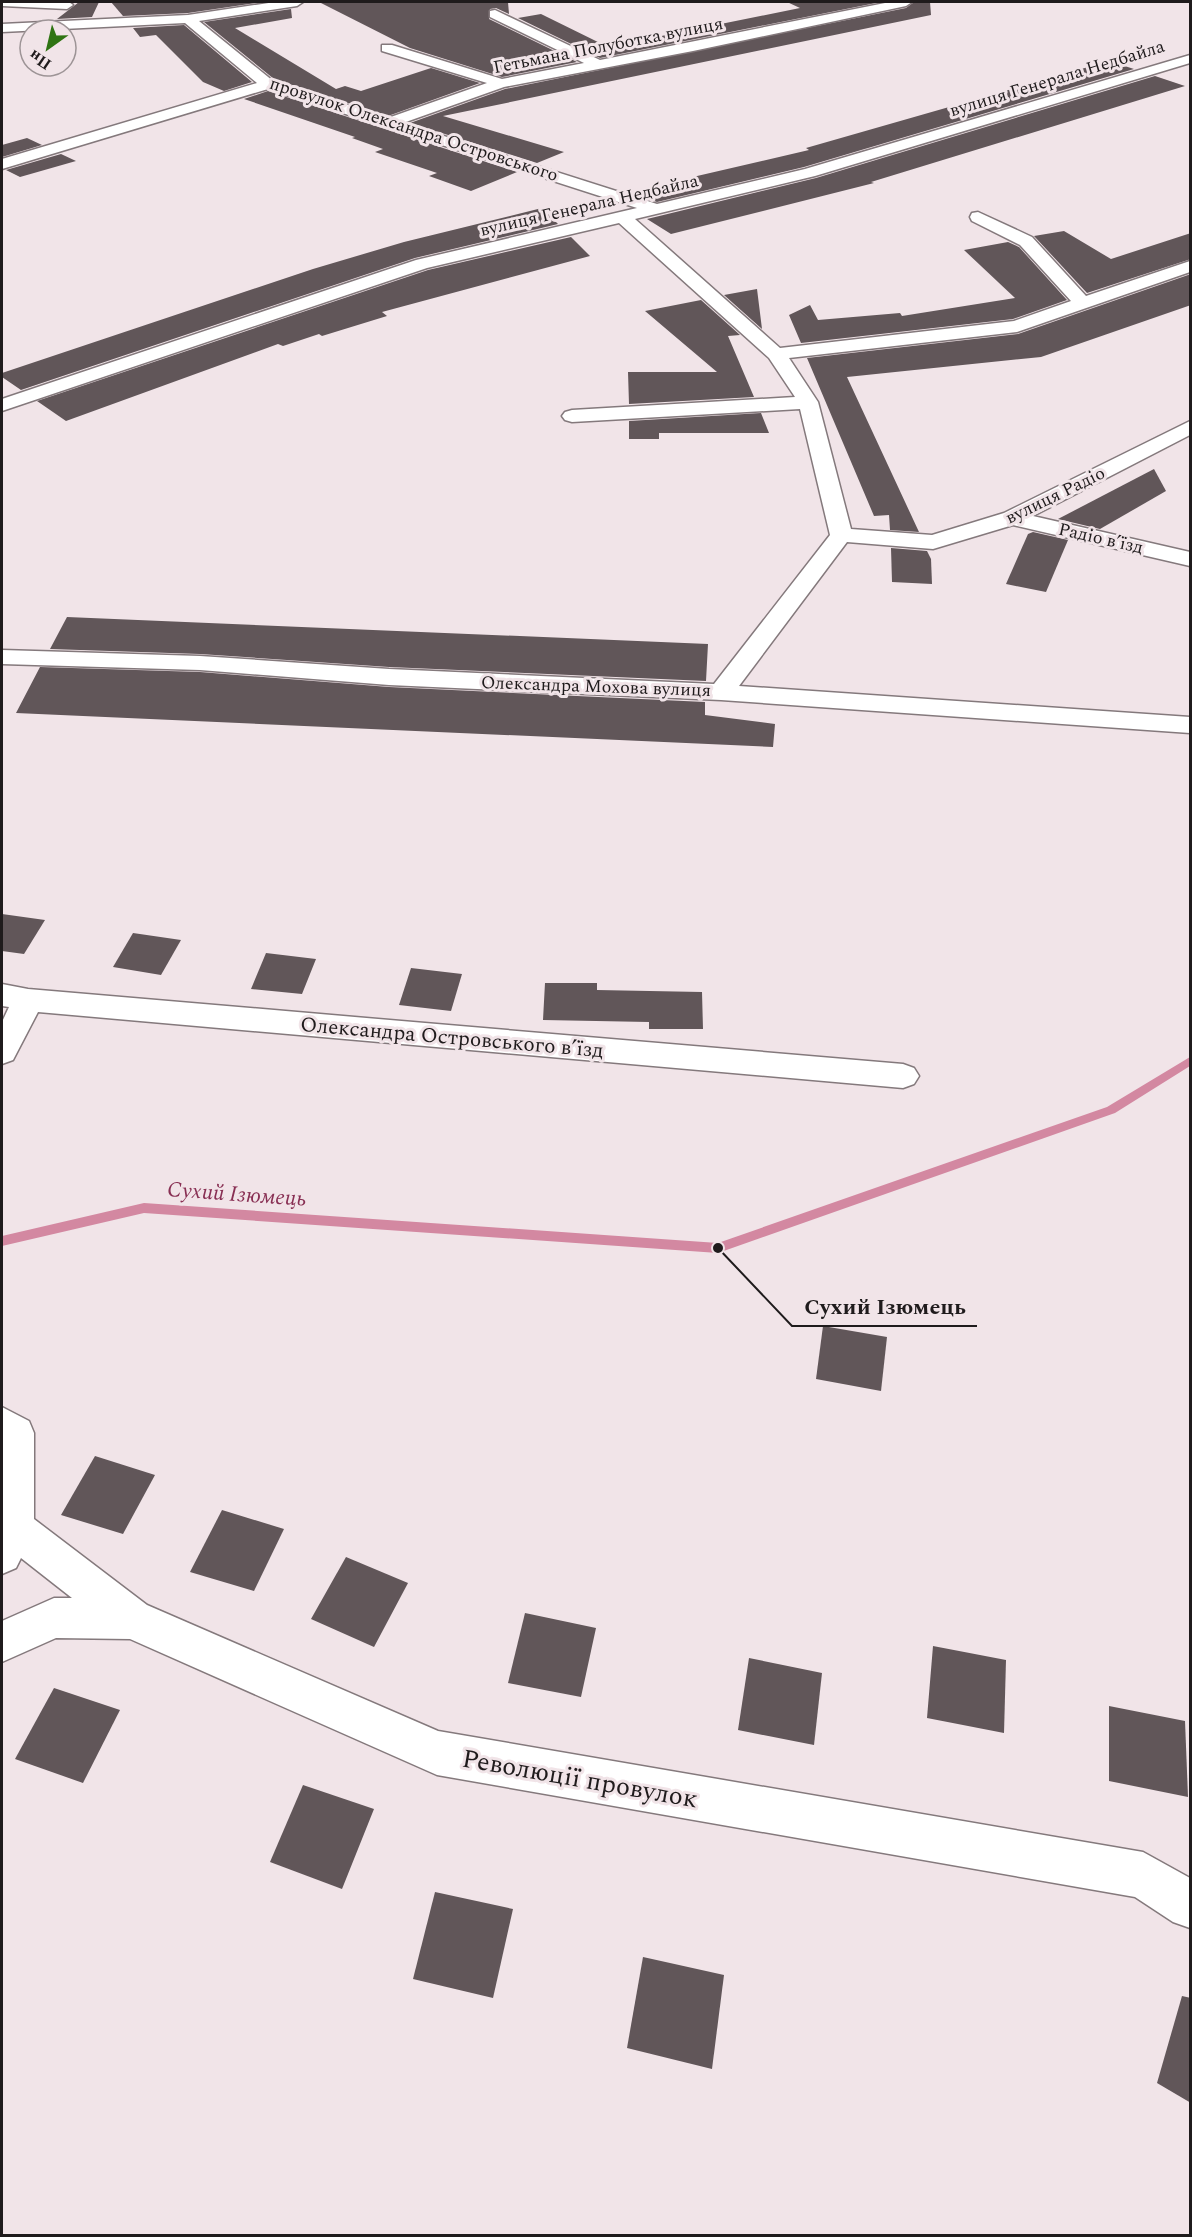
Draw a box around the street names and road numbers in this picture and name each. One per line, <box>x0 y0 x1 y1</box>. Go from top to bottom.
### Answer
street label: Гетьмана Полуботка вулиця <box>491 10 725 81</box>
street label: вулиця Генерала Недбайла <box>946 33 1168 124</box>
street label: провулок Олександра Островського <box>266 70 562 189</box>
street label: вулиця Генерала Недбайла <box>477 167 701 244</box>
street label: вулиця Радіо <box>1001 460 1110 531</box>
street label: Радіо в’їзд <box>1056 516 1146 561</box>
street label: Олександра Мохова вулиця <box>480 669 712 704</box>
street label: Олександра Островського в’їзд <box>299 1009 605 1067</box>
street label: Революції провулок <box>459 1739 701 1819</box>

